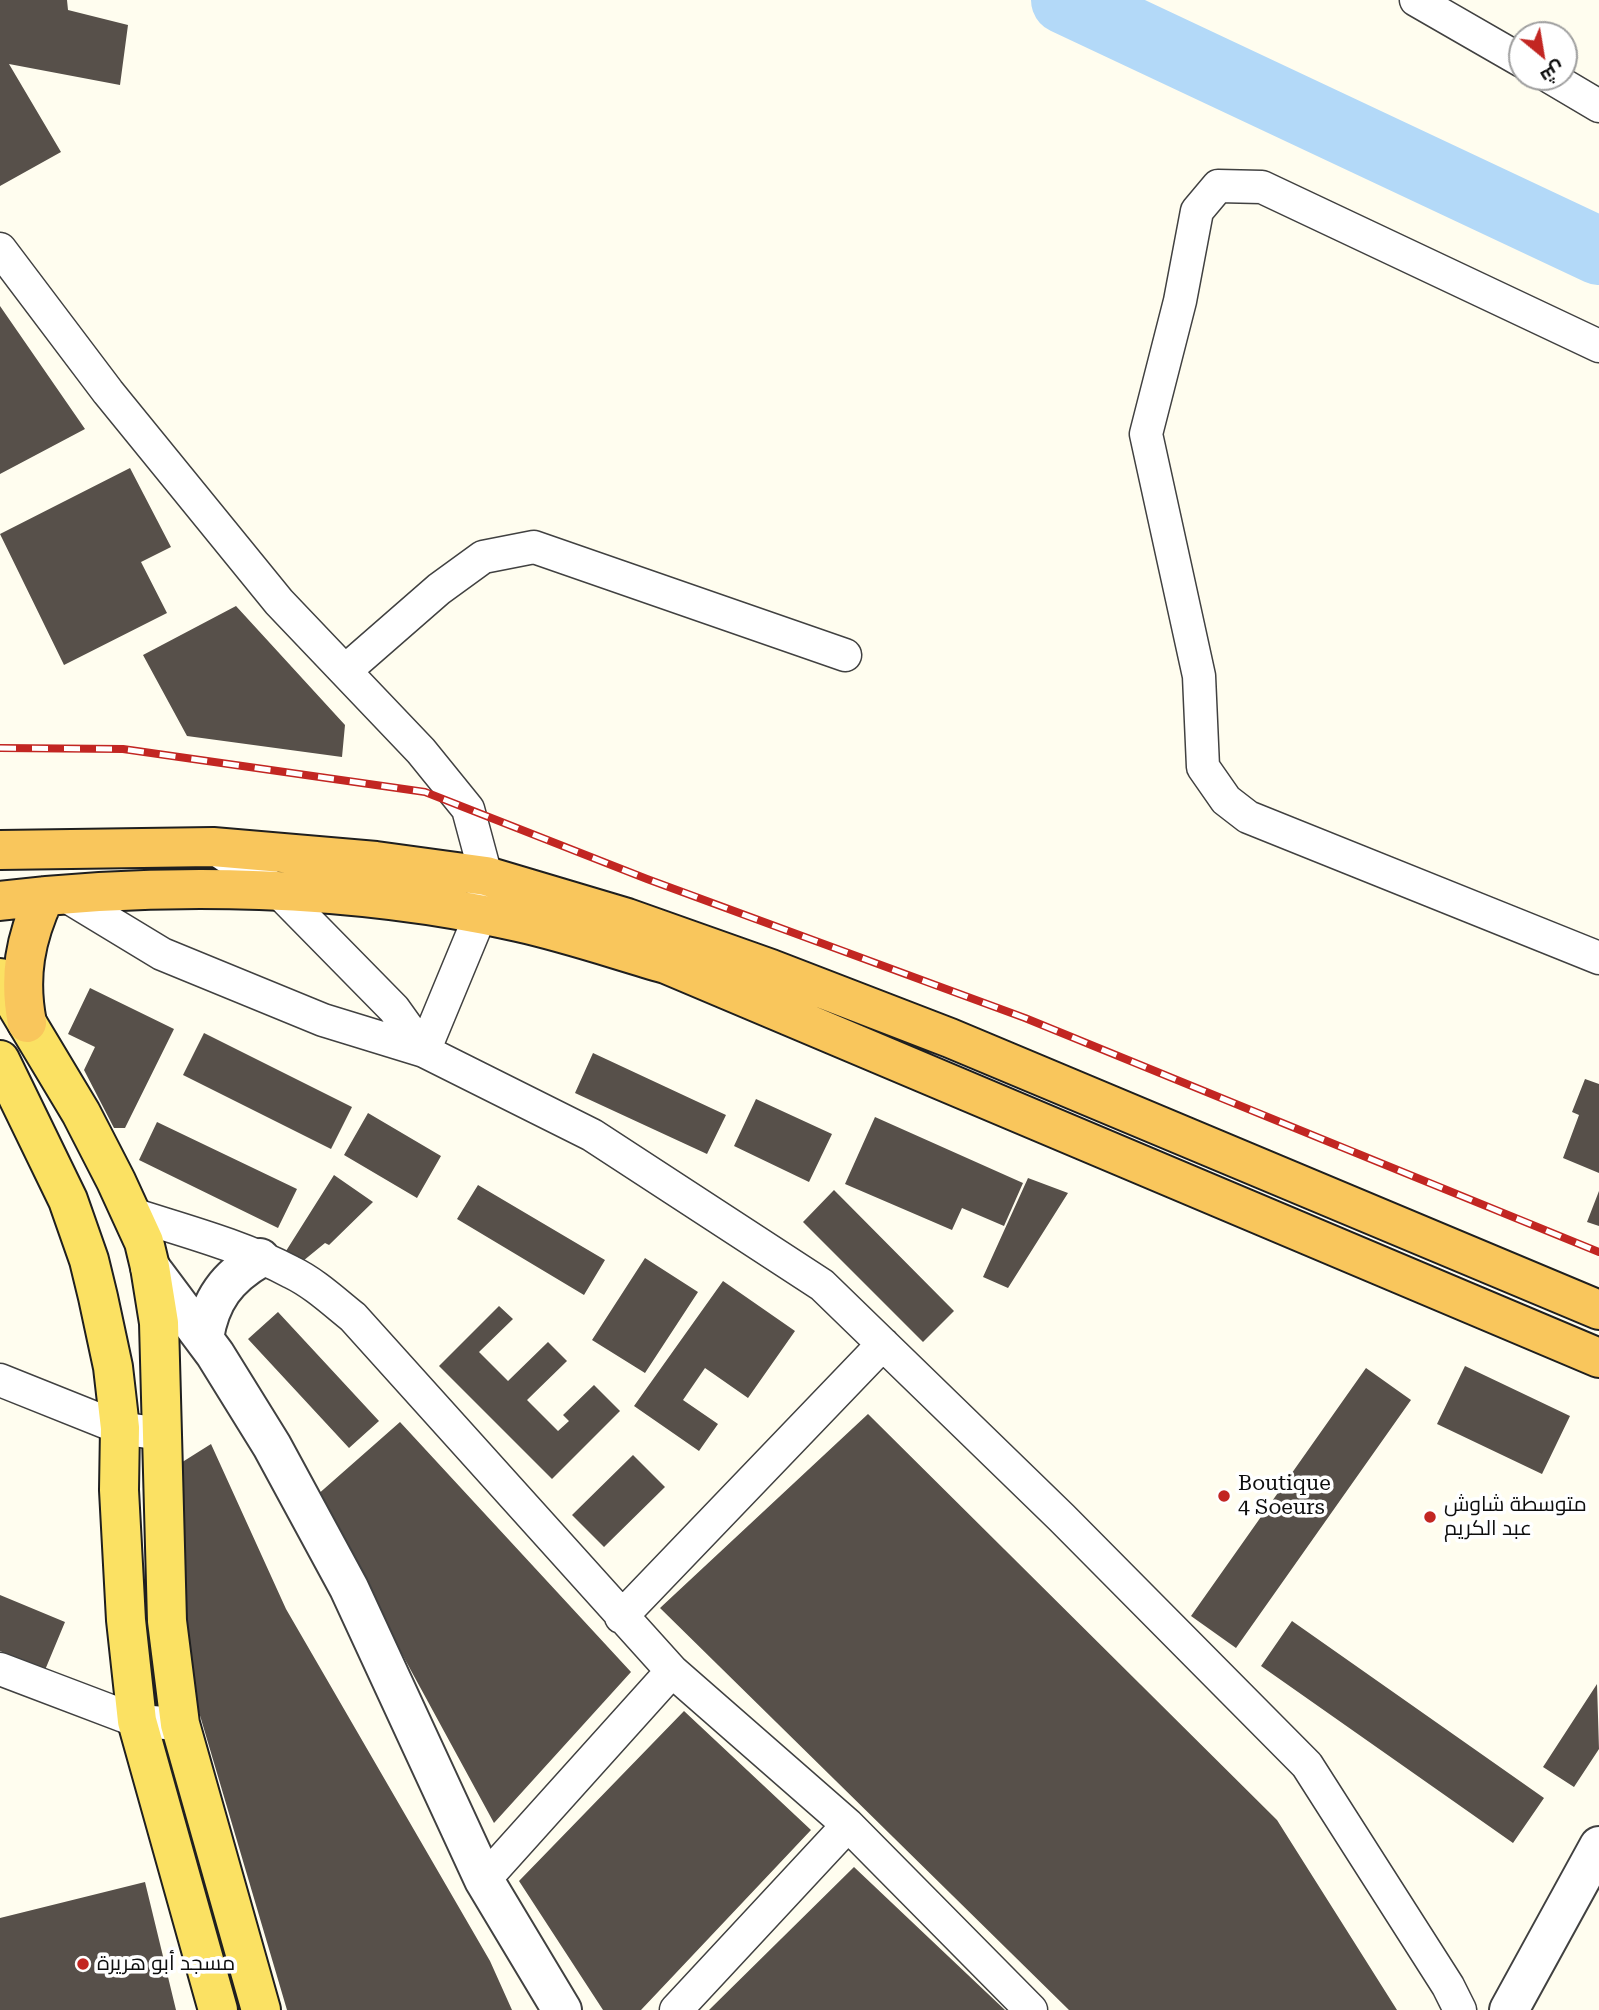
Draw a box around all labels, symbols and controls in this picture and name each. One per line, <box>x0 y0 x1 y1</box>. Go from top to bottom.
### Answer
north arrow <box>1508 21 1578 91</box>
text: ش <box>1536 57 1569 89</box>
place label: Boutique 4 Soeurs <box>1238 1471 1331 1521</box>
marker: Boutique 4 Soeurs <box>1216 1488 1232 1504</box>
place label: متوسطة شاوش عبد الكريم <box>1444 1492 1587 1542</box>
marker: متوسطة شاوش عبد الكريم <box>1422 1509 1438 1525</box>
place label: مسجد أبو هريرة <box>97 1951 235 1977</box>
marker: مسجد أبو هريرة <box>75 1956 91 1972</box>

